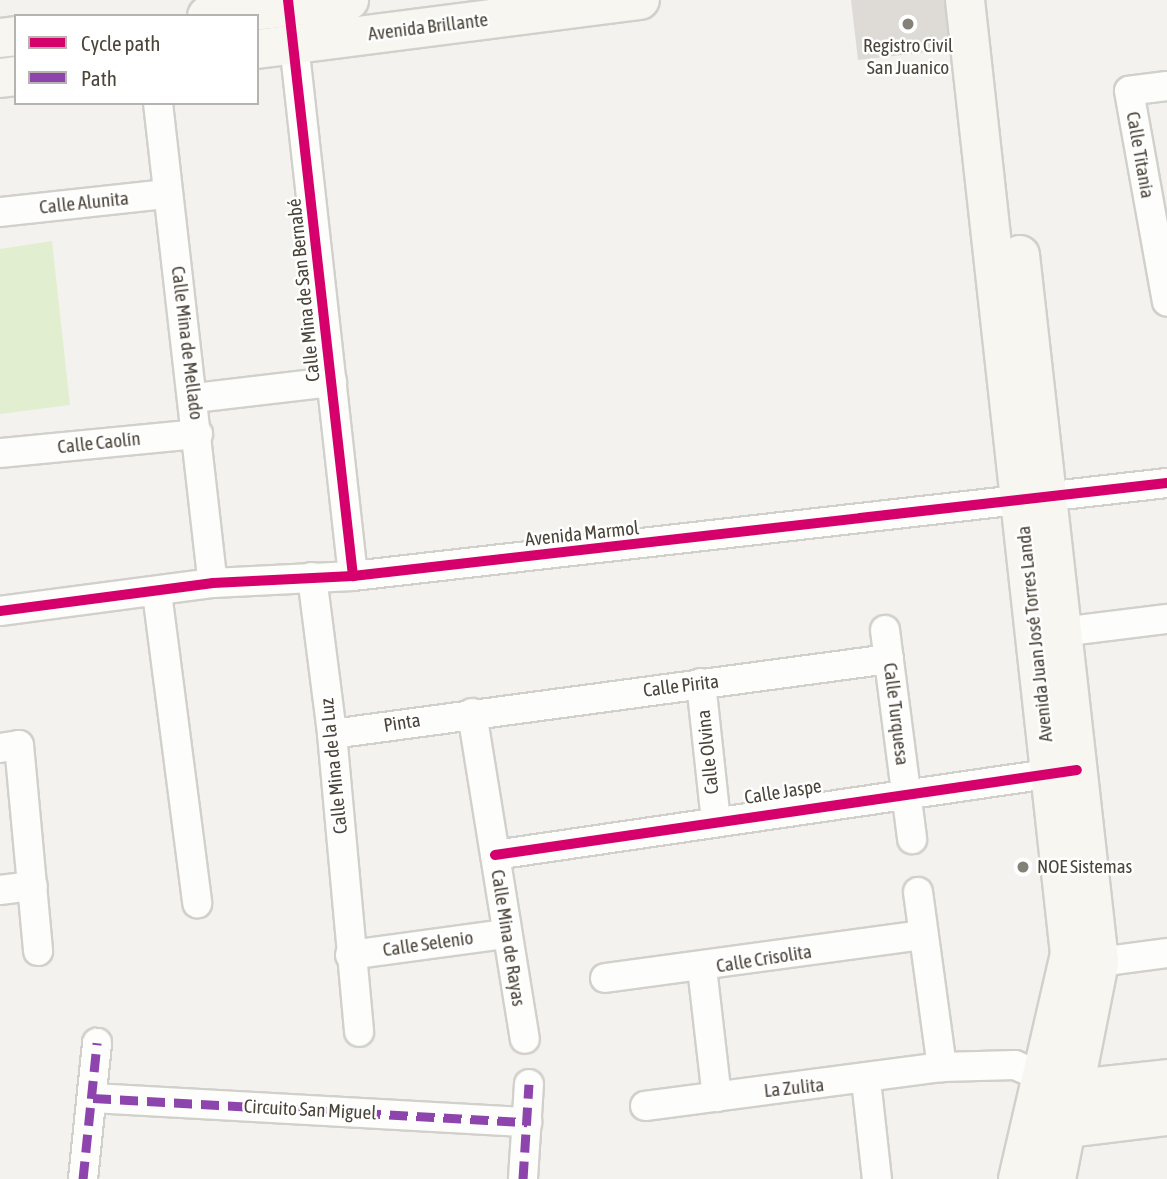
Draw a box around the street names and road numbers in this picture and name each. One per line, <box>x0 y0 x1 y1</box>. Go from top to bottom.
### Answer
street label: Avenida Brillante <box>367 8 489 46</box>
street label: Calle Titania <box>1121 110 1159 200</box>
street label: Calle Alunita <box>38 187 130 219</box>
street label: Calle Mina de San Bernabé <box>283 197 325 383</box>
street label: Calle Mina de Mellado <box>166 265 208 421</box>
street label: Calle Caolín <box>56 427 142 459</box>
street label: Avenida Marmol <box>524 517 640 551</box>
street label: Avenida Juan José Torres Landa <box>1012 525 1058 743</box>
street label: Calle Turquesa <box>878 661 914 767</box>
street label: Calle Pirita <box>642 670 720 702</box>
street label: Calle Mina de la Luz <box>316 697 352 835</box>
street label: Pinta <box>382 709 422 737</box>
street label: Calle Olvina <box>692 709 724 795</box>
street label: Calle Jaspe <box>743 775 823 809</box>
street label: Calle Mina de Rayas <box>486 868 530 1008</box>
street label: Calle Selenio <box>381 926 475 962</box>
street label: Calle Crisolita <box>715 940 813 978</box>
street label: La Zulita <box>763 1074 825 1102</box>
street label: Circuito San Miguel <box>243 1095 377 1125</box>

